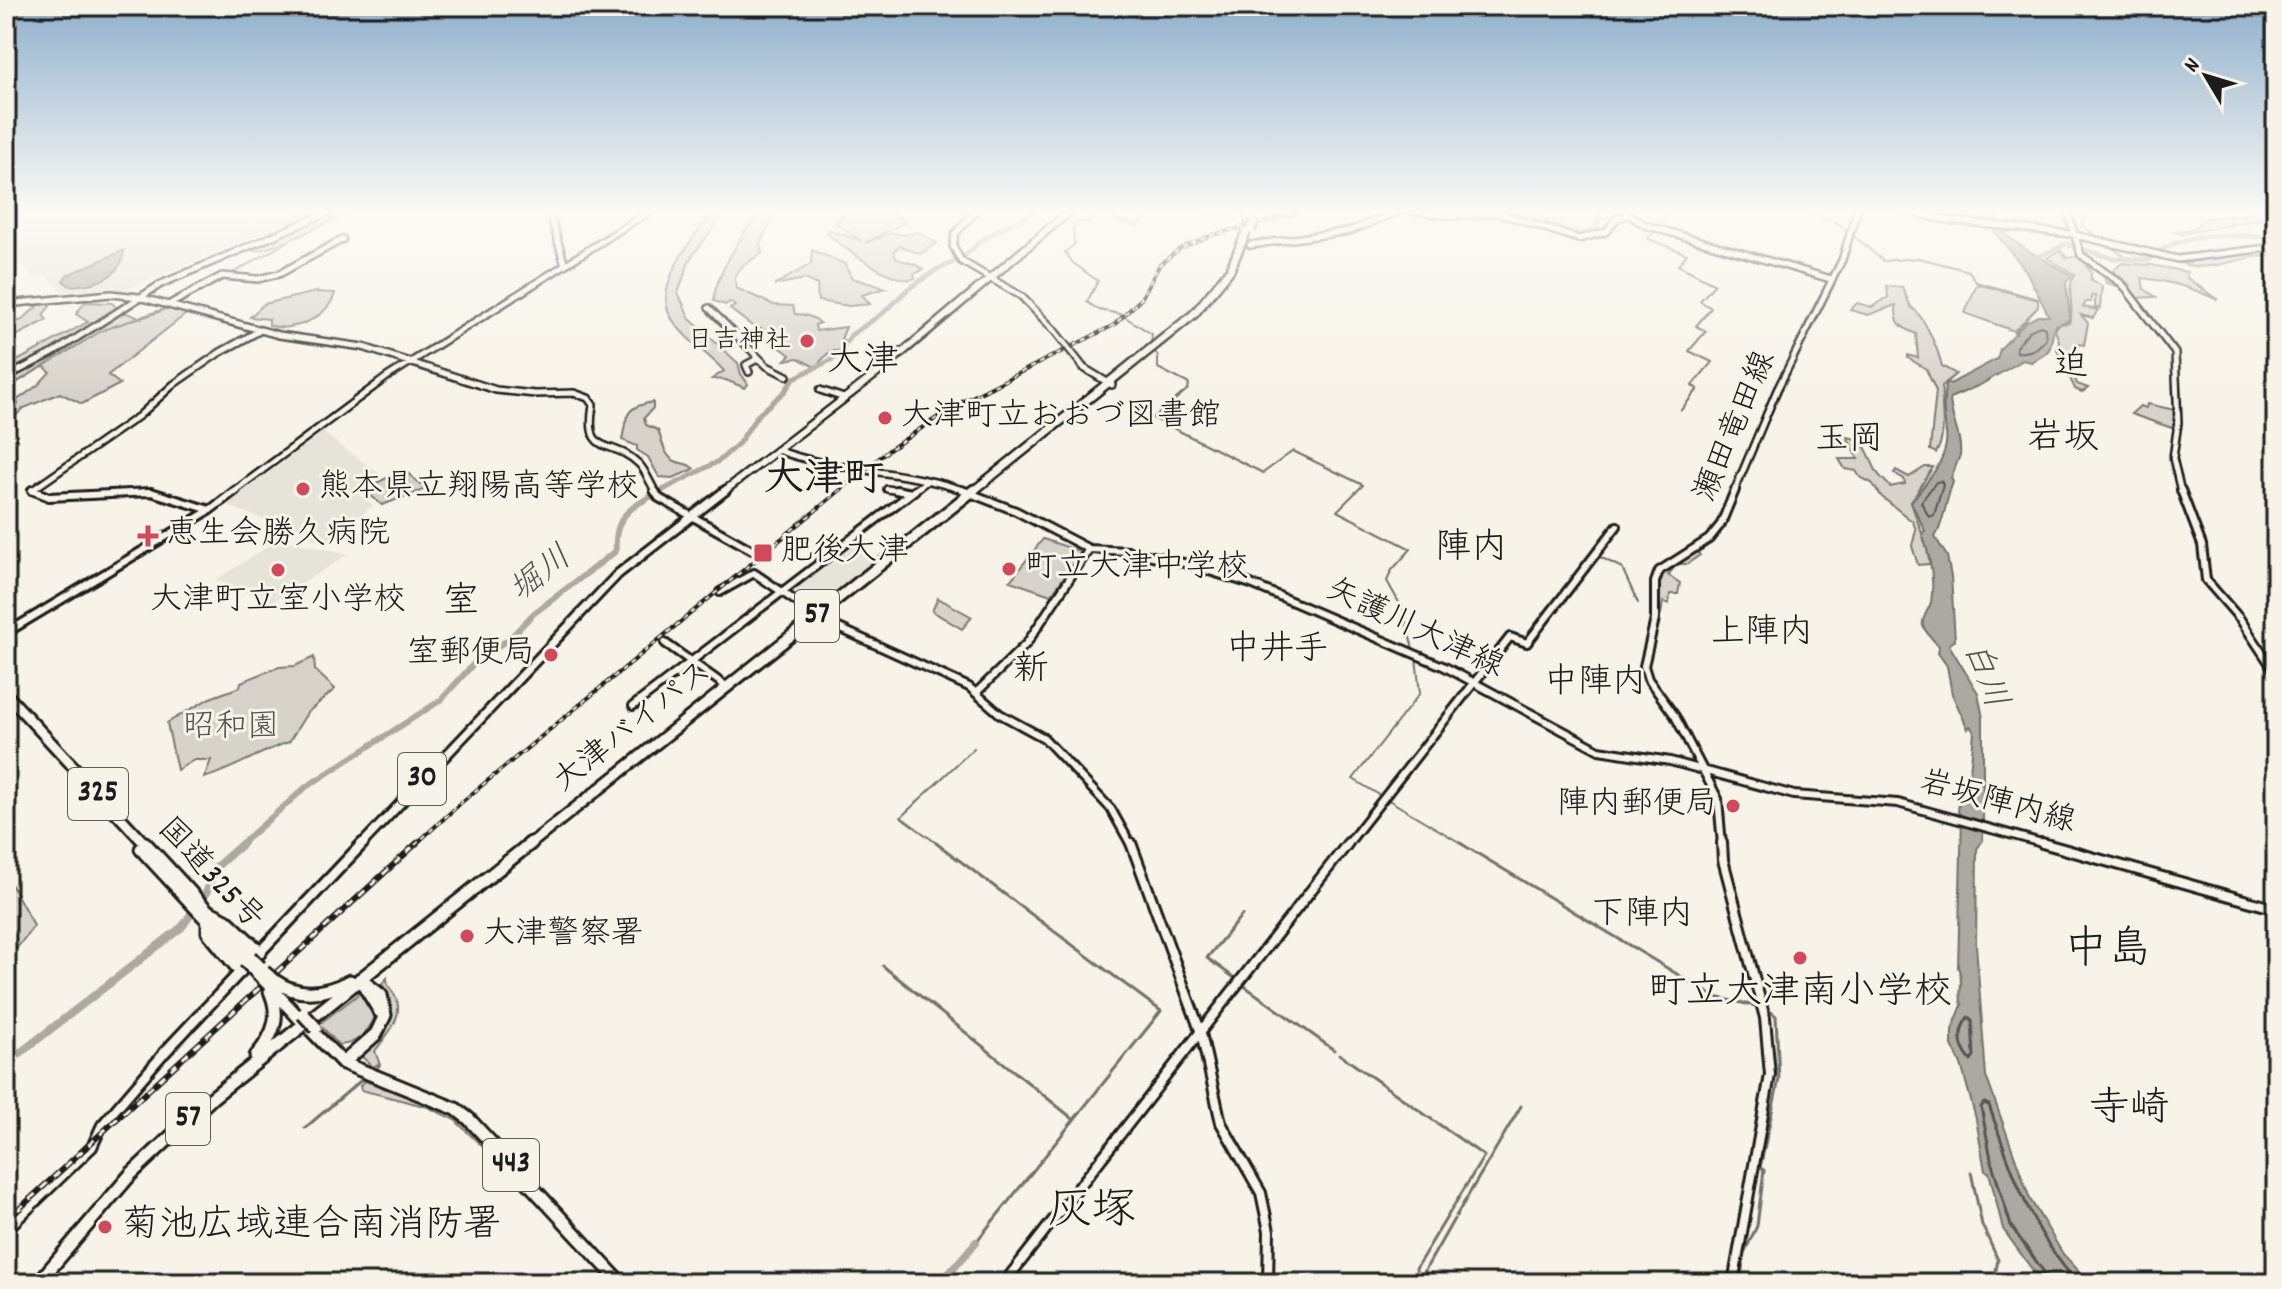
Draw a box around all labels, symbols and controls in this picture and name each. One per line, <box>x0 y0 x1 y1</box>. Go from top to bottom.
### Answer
north arrow <box>2166 36 2246 116</box>
text: N <box>2177 52 2209 80</box>
place label: 日吉神社 <box>687 323 791 360</box>
marker: 日吉神社 <box>798 332 816 350</box>
district label: 大津 <box>827 337 899 389</box>
district label: 迫 <box>2054 343 2088 392</box>
street label: 瀬田竜田線 <box>1685 344 1789 510</box>
place label: 大津町立おおづ図書館 <box>901 395 1221 441</box>
marker: 大津町立おおづ図書館 <box>876 409 894 427</box>
district label: 岩坂 <box>2027 414 2099 466</box>
district label: 玉岡 <box>1815 417 1883 466</box>
district label: 大津町 <box>764 453 884 510</box>
place label: 熊本県立翔陽高等学校 <box>319 466 639 512</box>
marker: 熊本県立翔陽高等学校 <box>294 480 312 498</box>
place label: 恵生会勝久病院 <box>166 513 390 559</box>
district label: 陣内 <box>1435 524 1507 576</box>
marker: 恵生会勝久病院 <box>137 525 159 547</box>
place label: 肥後大津 <box>781 530 909 576</box>
water label: 堀川 <box>500 536 584 616</box>
marker: 肥後大津 <box>752 542 774 564</box>
place label: 町立大津中学校 <box>1025 546 1249 592</box>
marker: 町立大津中学校 <box>1000 560 1018 578</box>
marker: 大津町立室小学校 <box>269 561 287 579</box>
street label: 矢護川大津線 <box>1317 569 1511 691</box>
district label: 室 <box>443 578 479 630</box>
place label: 大津町立室小学校 <box>150 579 406 625</box>
road number: 57 <box>795 590 839 642</box>
district label: 上陣内 <box>1711 610 1813 659</box>
district label: 中井手 <box>1226 627 1328 676</box>
place label: 室郵便局 <box>407 632 535 678</box>
water label: 白川 <box>1948 635 2018 717</box>
marker: 室郵便局 <box>542 646 560 664</box>
district label: 新 <box>1013 646 1049 698</box>
street label: 大津バイパス <box>544 651 724 805</box>
district label: 中陣内 <box>1544 660 1646 709</box>
park label: 昭和園 <box>183 706 279 752</box>
road number: 30 <box>398 753 446 805</box>
street label: 岩坂陣内線 <box>1914 761 2080 847</box>
road number: 325 <box>68 768 128 820</box>
place label: 陣内郵便局 <box>1557 783 1717 829</box>
marker: 陣内郵便局 <box>1724 797 1742 815</box>
street label: 国道325号 <box>145 808 273 942</box>
district label: 下陣内 <box>1591 892 1693 941</box>
place label: 大津警察署 <box>483 913 643 959</box>
district label: 中島 <box>2064 921 2152 984</box>
marker: 大津警察署 <box>458 927 476 945</box>
marker: 町立大津南小学校 <box>1791 949 1809 967</box>
place label: 町立大津南小学校 <box>1648 967 1952 1022</box>
district label: 寺崎 <box>2089 1083 2169 1140</box>
road number: 57 <box>166 1093 210 1145</box>
road number: 443 <box>483 1139 539 1191</box>
district label: 灰塚 <box>1048 1182 1136 1245</box>
place label: 菊池広域連合南消防署 <box>121 1200 501 1255</box>
marker: 菊池広域連合南消防署 <box>96 1218 114 1236</box>

